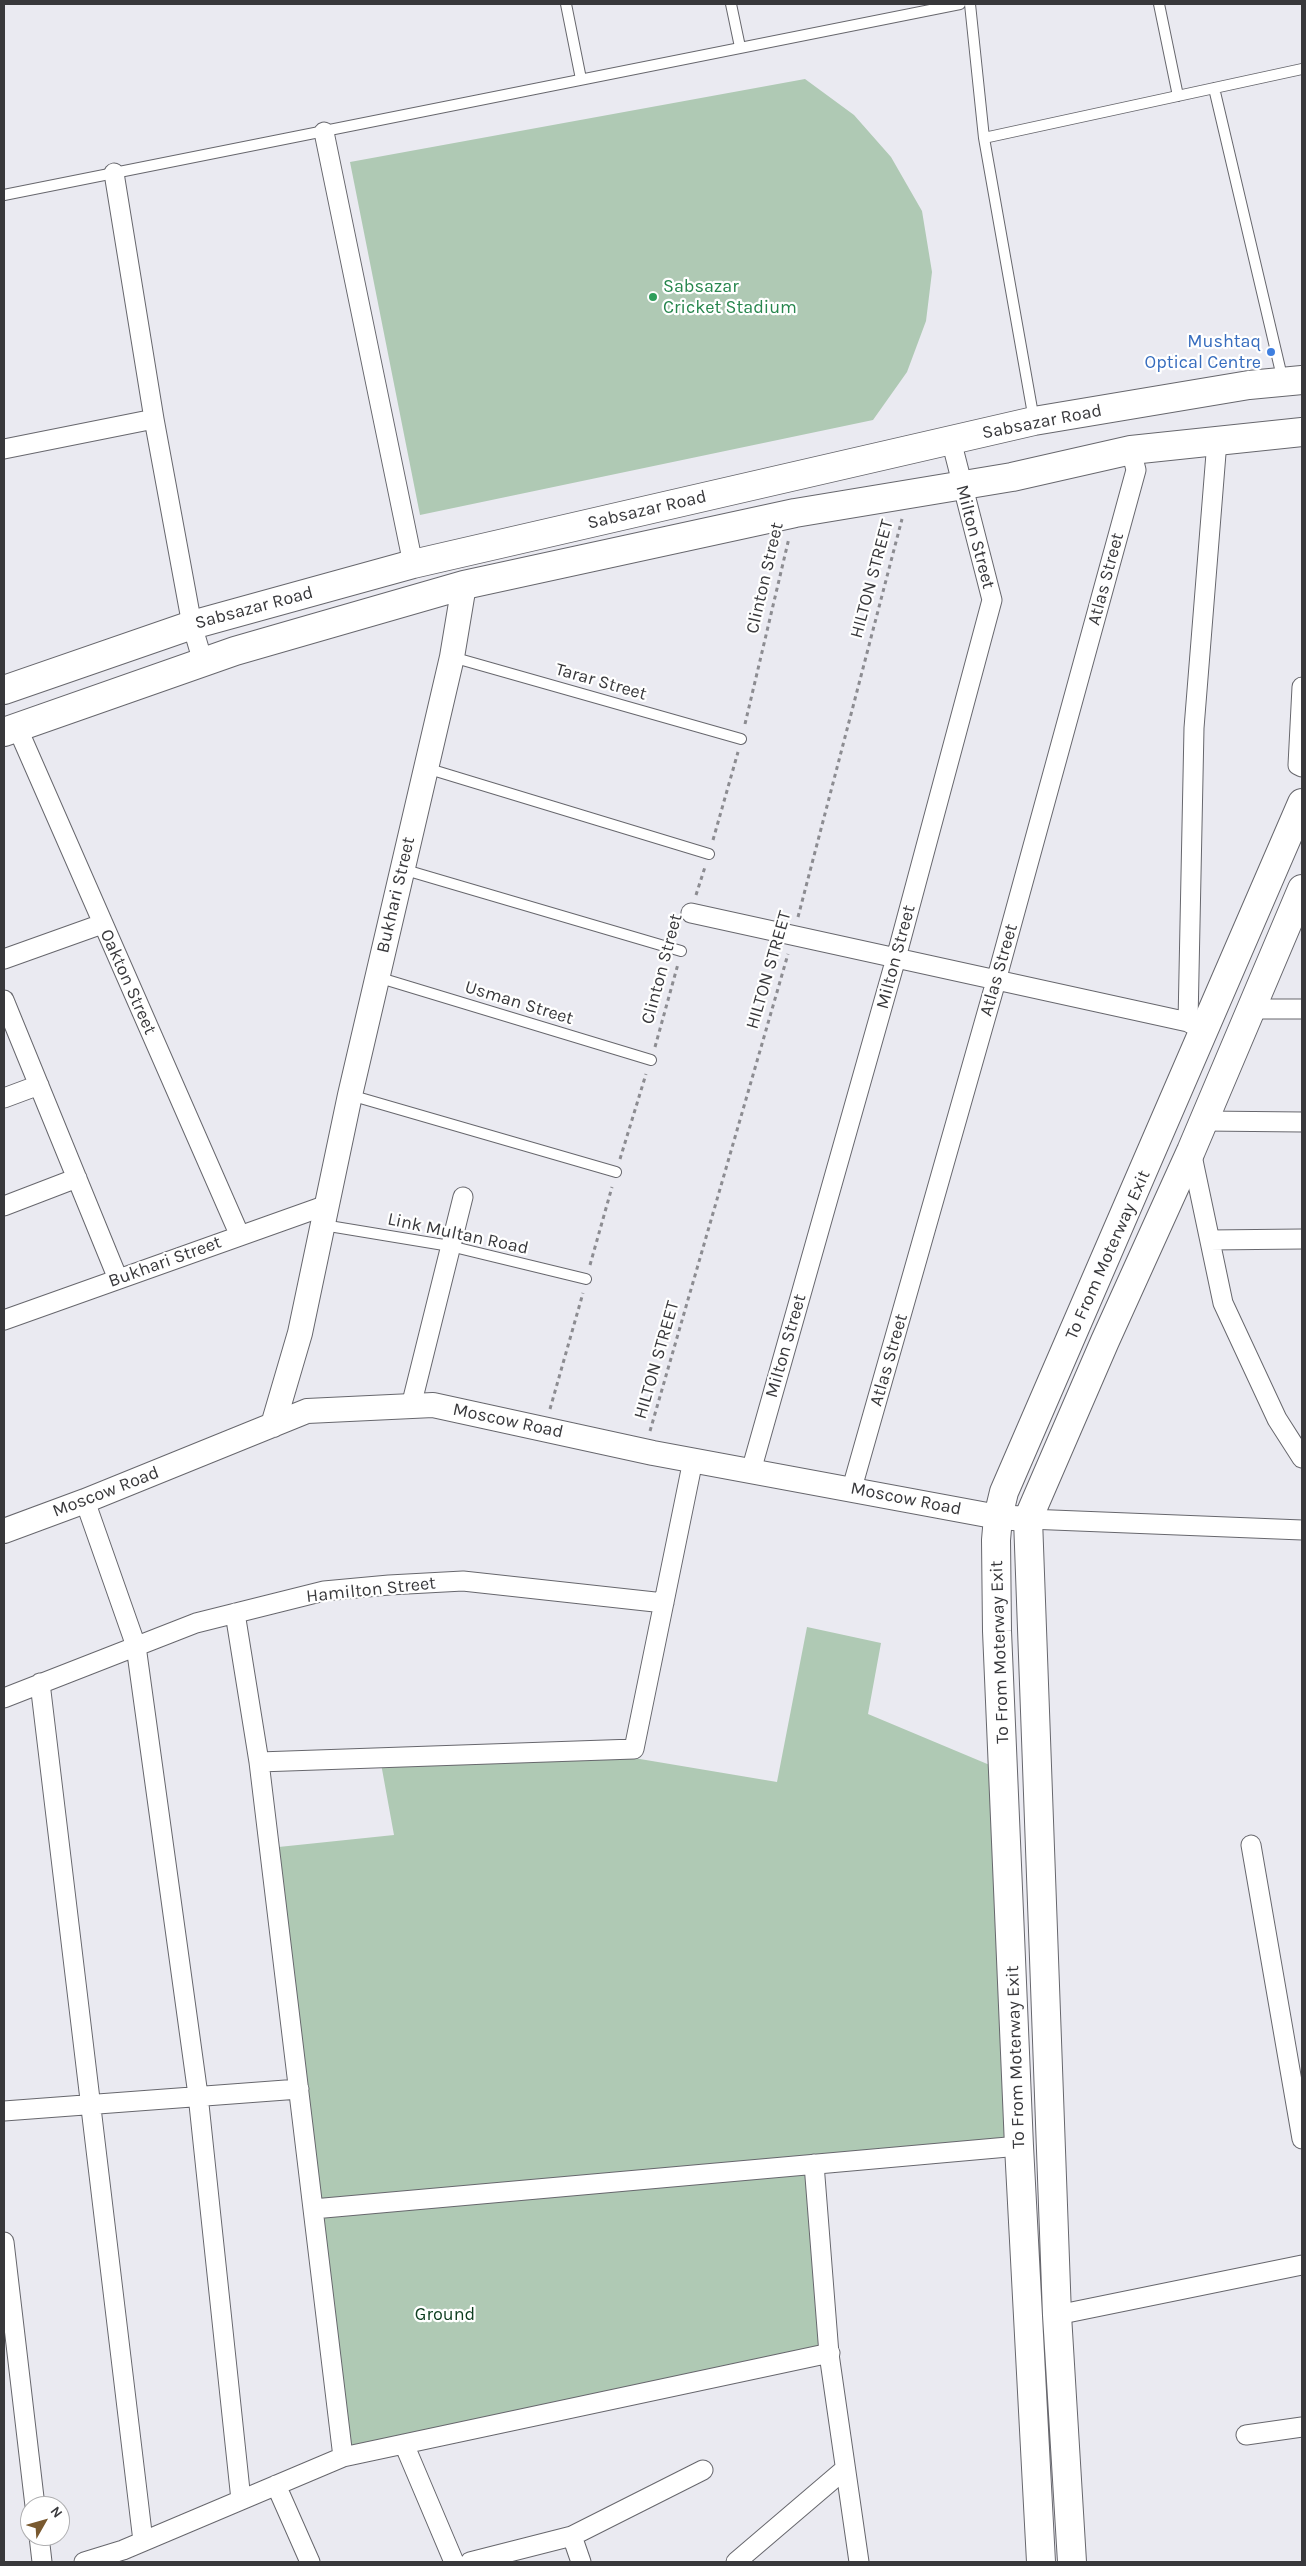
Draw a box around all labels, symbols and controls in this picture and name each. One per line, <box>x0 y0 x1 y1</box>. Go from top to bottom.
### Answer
place label: Sabsazar Cricket Stadium <box>663 276 797 318</box>
marker: Sabsazar Cricket Stadium <box>647 291 659 303</box>
place label: Mushtaq Optical Centre <box>1145 331 1261 374</box>
marker: Mushtaq Optical Centre <box>1265 346 1277 358</box>
street label: Sabsazar Road <box>980 400 1104 444</box>
street label: Milton Street <box>951 483 999 591</box>
street label: Sabsazar Road <box>585 486 709 534</box>
street label: HILTON STREET <box>846 517 898 641</box>
street label: Clinton Street <box>742 520 788 636</box>
street label: Atlas Street <box>1083 530 1129 628</box>
street label: Sabsazar Road <box>193 582 315 634</box>
street label: Tarar Street <box>553 659 649 705</box>
street label: Bukhari Street <box>372 835 420 955</box>
street label: Milton Street <box>872 903 920 1011</box>
street label: HILTON STREET <box>742 908 796 1032</box>
street label: Clinton Street <box>637 911 687 1027</box>
street label: Atlas Street <box>975 921 1023 1019</box>
street label: Oakton Street <box>95 926 161 1038</box>
street label: Usman Street <box>462 976 576 1030</box>
street label: To From Moterway Exit <box>1061 1167 1155 1343</box>
street label: Link Multan Road <box>386 1209 530 1259</box>
street label: Bukhari Street <box>106 1232 224 1292</box>
street label: Milton Street <box>761 1292 811 1400</box>
street label: HILTON STREET <box>630 1298 684 1422</box>
street label: Atlas Street <box>865 1311 913 1409</box>
street label: Moscow Road <box>451 1399 565 1443</box>
street label: Moscow Road <box>50 1462 162 1522</box>
street label: Moscow Road <box>849 1478 963 1520</box>
street label: To From Moterway Exit <box>986 1560 1014 1744</box>
street label: Hamilton Street <box>305 1572 437 1608</box>
street label: To From Moterway Exit <box>1002 1965 1030 2149</box>
park label: Ground <box>415 2304 475 2326</box>
north arrow <box>20 2496 70 2546</box>
text: N <box>47 2503 66 2521</box>

